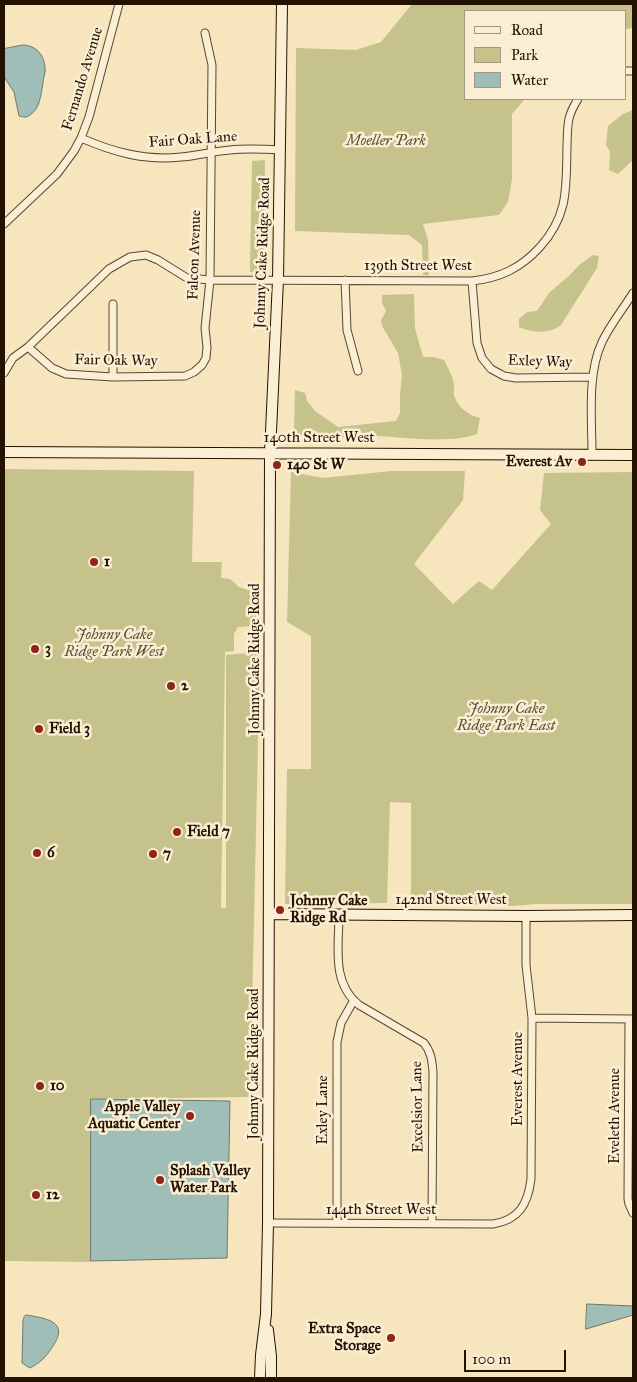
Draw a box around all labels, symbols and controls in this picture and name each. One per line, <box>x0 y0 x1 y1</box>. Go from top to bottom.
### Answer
legend <box>464 10 627 100</box>
text: Road <box>511 21 543 39</box>
street label: Fernando Avenue <box>59 25 107 133</box>
text: Park <box>511 46 538 64</box>
text: Water <box>511 71 548 89</box>
street label: Fair Oak Lane <box>148 128 238 152</box>
park label: Moeller Park <box>346 132 426 150</box>
street label: Johnny Cake Ridge Road <box>251 177 275 329</box>
street label: Falcon Avenue <box>184 210 206 300</box>
street label: 139th Street West <box>364 257 472 275</box>
street label: Fair Oak Way <box>74 351 158 371</box>
street label: Exley Way <box>507 352 573 372</box>
street label: 140th Street West <box>263 429 375 447</box>
place label: Everest Av <box>506 453 572 471</box>
place label: 140 St W <box>287 456 345 474</box>
marker: Everest Av <box>576 456 588 468</box>
marker: 140 St W <box>271 459 283 471</box>
place label: 1 <box>104 553 110 571</box>
marker: 1 <box>88 556 100 568</box>
street label: Johnny Cake Ridge Road <box>246 583 264 735</box>
park label: Johnny Cake Ridge Park West <box>64 626 164 661</box>
place label: 3 <box>45 640 51 658</box>
marker: 3 <box>29 643 41 655</box>
place label: 2 <box>181 677 188 695</box>
marker: 2 <box>165 680 177 692</box>
park label: Johnny Cake Ridge Park East <box>457 700 555 735</box>
place label: Field 3 <box>49 720 90 738</box>
marker: Field 3 <box>33 723 45 735</box>
place label: Field 7 <box>187 823 230 841</box>
marker: Field 7 <box>171 826 183 838</box>
place label: 6 <box>47 844 55 862</box>
place label: 7 <box>163 845 171 863</box>
marker: 6 <box>31 847 43 859</box>
marker: 7 <box>147 848 159 860</box>
street label: 142nd Street West <box>395 891 507 909</box>
place label: Johnny Cake Ridge Rd <box>290 892 368 927</box>
marker: Johnny Cake Ridge Rd <box>274 904 286 916</box>
street label: Johnny Cake Ridge Road <box>245 988 263 1140</box>
street label: Everest Avenue <box>509 1032 527 1126</box>
street label: Excelsior Lane <box>408 1061 428 1153</box>
street label: Eveleth Avenue <box>606 1068 624 1164</box>
street label: Exley Lane <box>314 1075 332 1145</box>
place label: 10 <box>50 1077 65 1095</box>
marker: 10 <box>34 1080 46 1092</box>
place label: Apple Valley Aquatic Center <box>88 1098 180 1133</box>
marker: Apple Valley Aquatic Center <box>184 1110 196 1122</box>
place label: Splash Valley Water Park <box>170 1162 250 1197</box>
marker: Splash Valley Water Park <box>154 1174 166 1186</box>
place label: 12 <box>46 1186 59 1204</box>
marker: 12 <box>30 1189 42 1201</box>
street label: 144th Street West <box>326 1201 436 1219</box>
place label: Extra Space Storage <box>308 1320 381 1355</box>
marker: Extra Space Storage <box>385 1332 397 1344</box>
scale bar <box>467 1340 570 1372</box>
text: 100 m <box>472 1350 511 1368</box>

